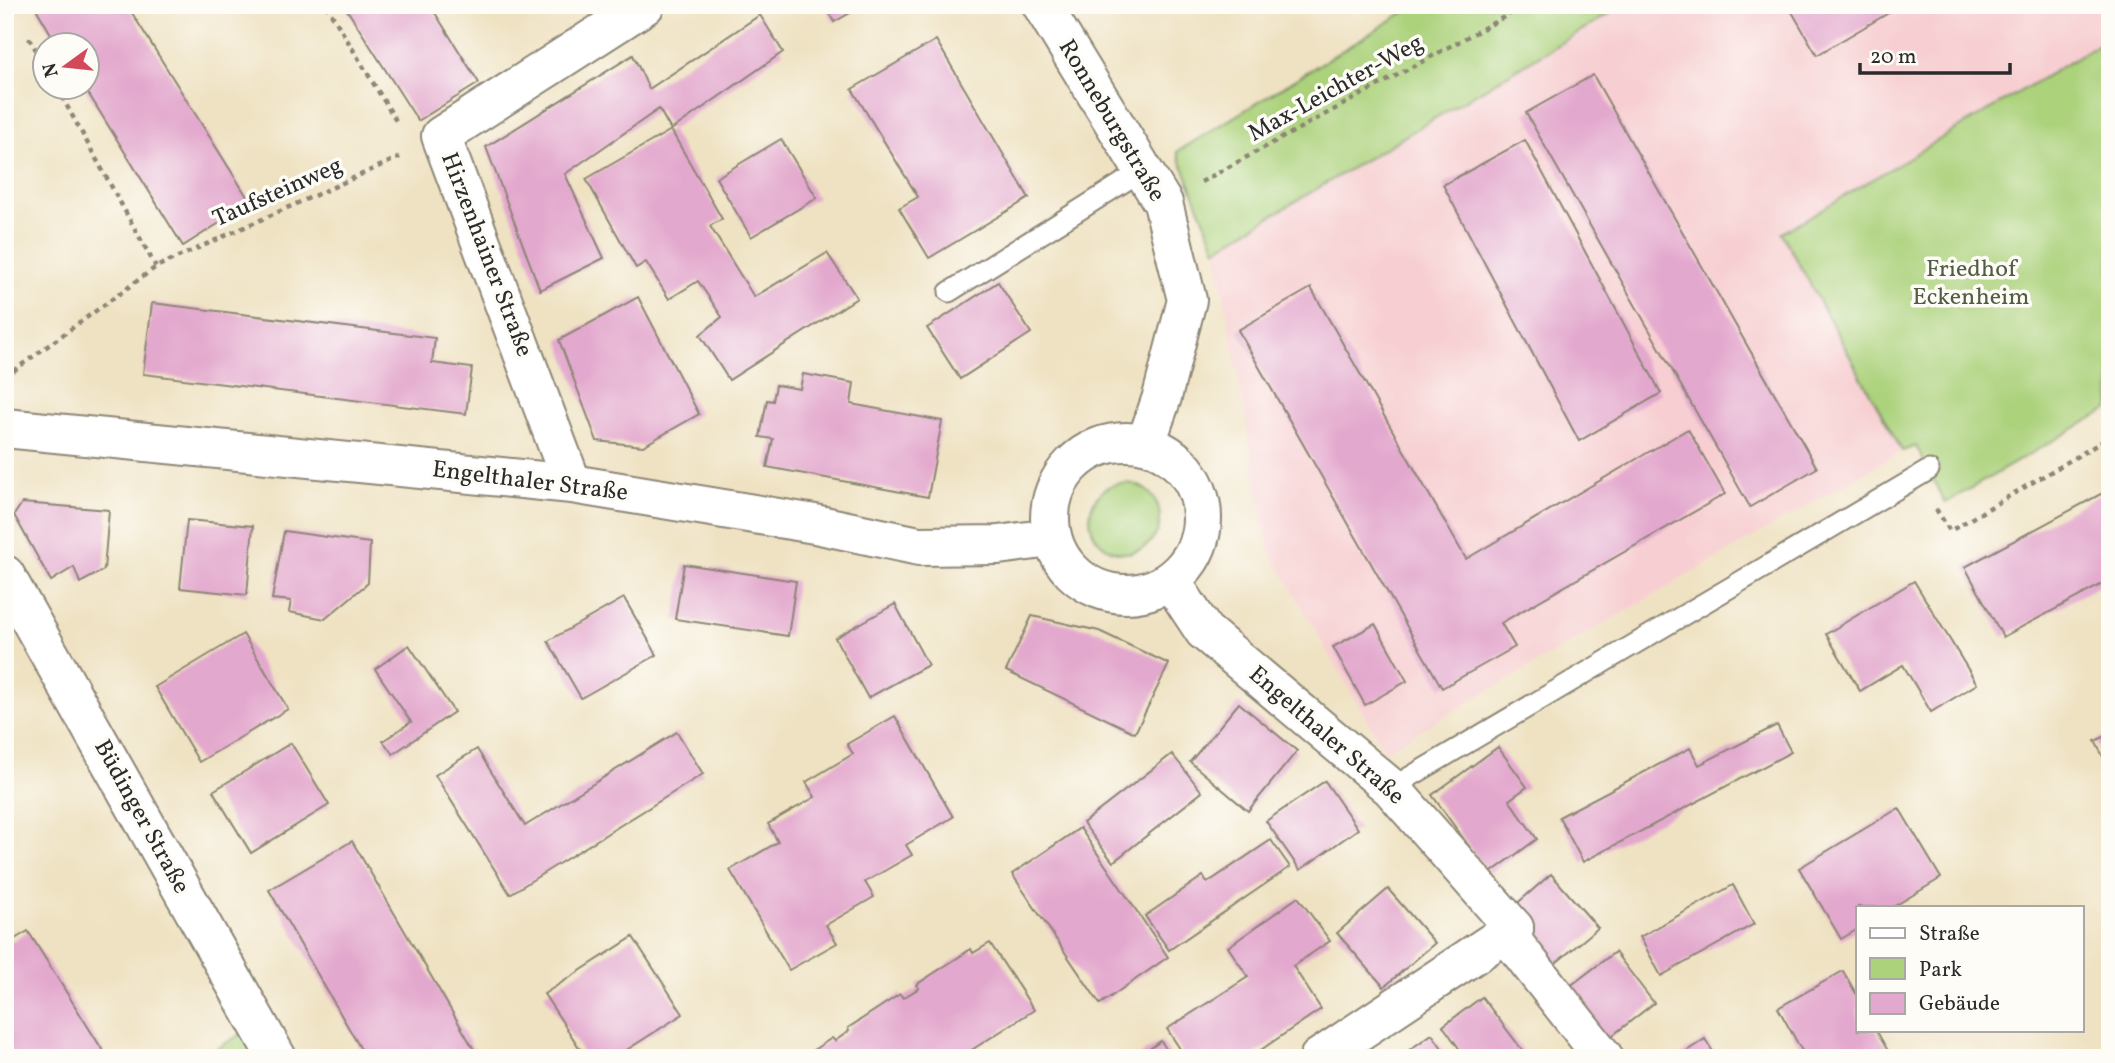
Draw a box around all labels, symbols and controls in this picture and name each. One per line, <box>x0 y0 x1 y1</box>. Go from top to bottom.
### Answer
street label: Max-Leichter-Weg <box>1242 27 1430 151</box>
north arrow <box>32 32 102 102</box>
scale bar <box>1860 32 2010 76</box>
street label: Ronneburgstraße <box>1049 33 1173 209</box>
text: 20 m <box>1870 43 1916 72</box>
text: N <box>37 60 66 80</box>
street label: Hirzenhainer Straße <box>431 148 541 362</box>
street label: Taufsteinweg <box>208 149 348 237</box>
park label: Friedhof Eckenheim <box>1912 253 2030 315</box>
street label: Engelthaler Straße <box>430 453 630 511</box>
street label: Engelthaler Straße <box>1240 659 1412 813</box>
street label: Büdinger Straße <box>85 734 197 900</box>
legend <box>1856 906 2084 1032</box>
text: Straße <box>1919 920 1980 949</box>
text: Park <box>1919 956 1962 985</box>
text: Gebäude <box>1919 990 2000 1019</box>

